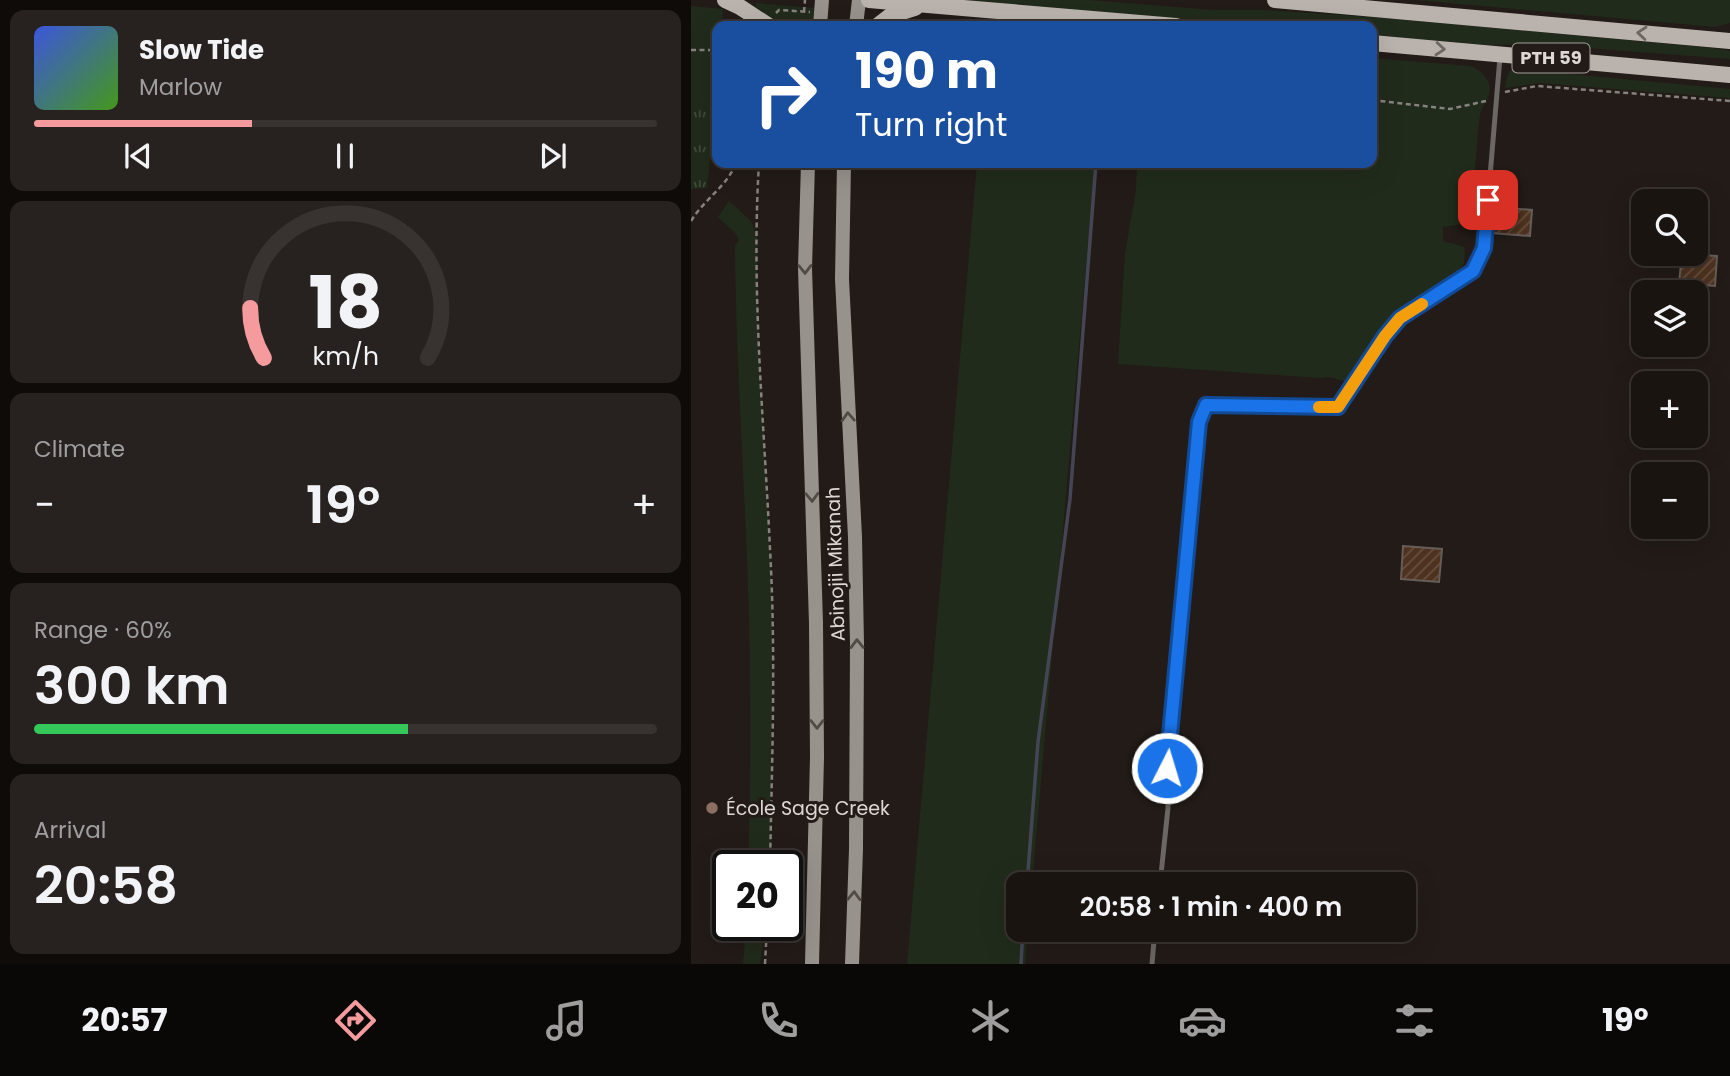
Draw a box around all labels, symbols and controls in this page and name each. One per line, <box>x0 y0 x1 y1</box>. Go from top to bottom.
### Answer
one-way arrow <box>1636 26 1647 41</box>
text: Slow Tide <box>139 32 264 68</box>
text: 190 m <box>855 37 998 105</box>
one-way arrow <box>1434 41 1446 56</box>
road number: PTH 59 <box>1513 44 1589 72</box>
icon: right <box>740 49 831 140</box>
text: Marlow <box>139 71 222 103</box>
text: Turn right <box>855 102 1007 147</box>
icon: previous <box>119 137 157 175</box>
icon: pause <box>326 137 364 175</box>
icon: next <box>534 137 572 175</box>
pin <box>1458 170 1518 230</box>
icon: arrive <box>1469 181 1507 219</box>
map controls <box>1631 189 1708 539</box>
button: search <box>1631 189 1708 266</box>
text: 18 <box>308 252 383 353</box>
one-way arrow <box>797 265 813 275</box>
button: layers <box>1631 280 1708 357</box>
text: km/h <box>312 338 379 373</box>
button: + <box>1631 371 1708 448</box>
one-way arrow <box>841 411 856 422</box>
text: Climate <box>34 433 125 465</box>
button: − <box>1631 462 1708 539</box>
text: 19° <box>306 468 380 541</box>
text: − <box>34 478 55 531</box>
text: + <box>631 478 657 531</box>
street label: Abinojii Mikanah <box>819 486 852 642</box>
one-way arrow <box>805 492 820 503</box>
text: Range · 60% <box>34 614 172 646</box>
one-way arrow <box>849 638 865 649</box>
text: 300 km <box>34 649 230 722</box>
one-way arrow <box>809 720 825 730</box>
position arrow <box>1130 731 1204 805</box>
place label: École Sage Creek <box>726 795 890 822</box>
marker: École Sage Creek <box>704 800 720 816</box>
text: Arrival <box>34 814 106 846</box>
text: 20:58 <box>34 849 178 922</box>
speed limit sign: 20 <box>712 850 803 941</box>
text: 20:58 · 1 min · 400 m <box>1080 889 1342 925</box>
one-way arrow <box>847 890 862 901</box>
icon: directions <box>331 996 380 1045</box>
icon: music <box>542 996 591 1045</box>
icon: phone <box>754 996 803 1045</box>
icon: climate <box>966 996 1015 1045</box>
icon: car <box>1178 996 1227 1045</box>
icon: filters <box>1390 996 1439 1045</box>
text: 20:57 <box>81 997 168 1042</box>
text: 19° <box>1602 997 1648 1042</box>

